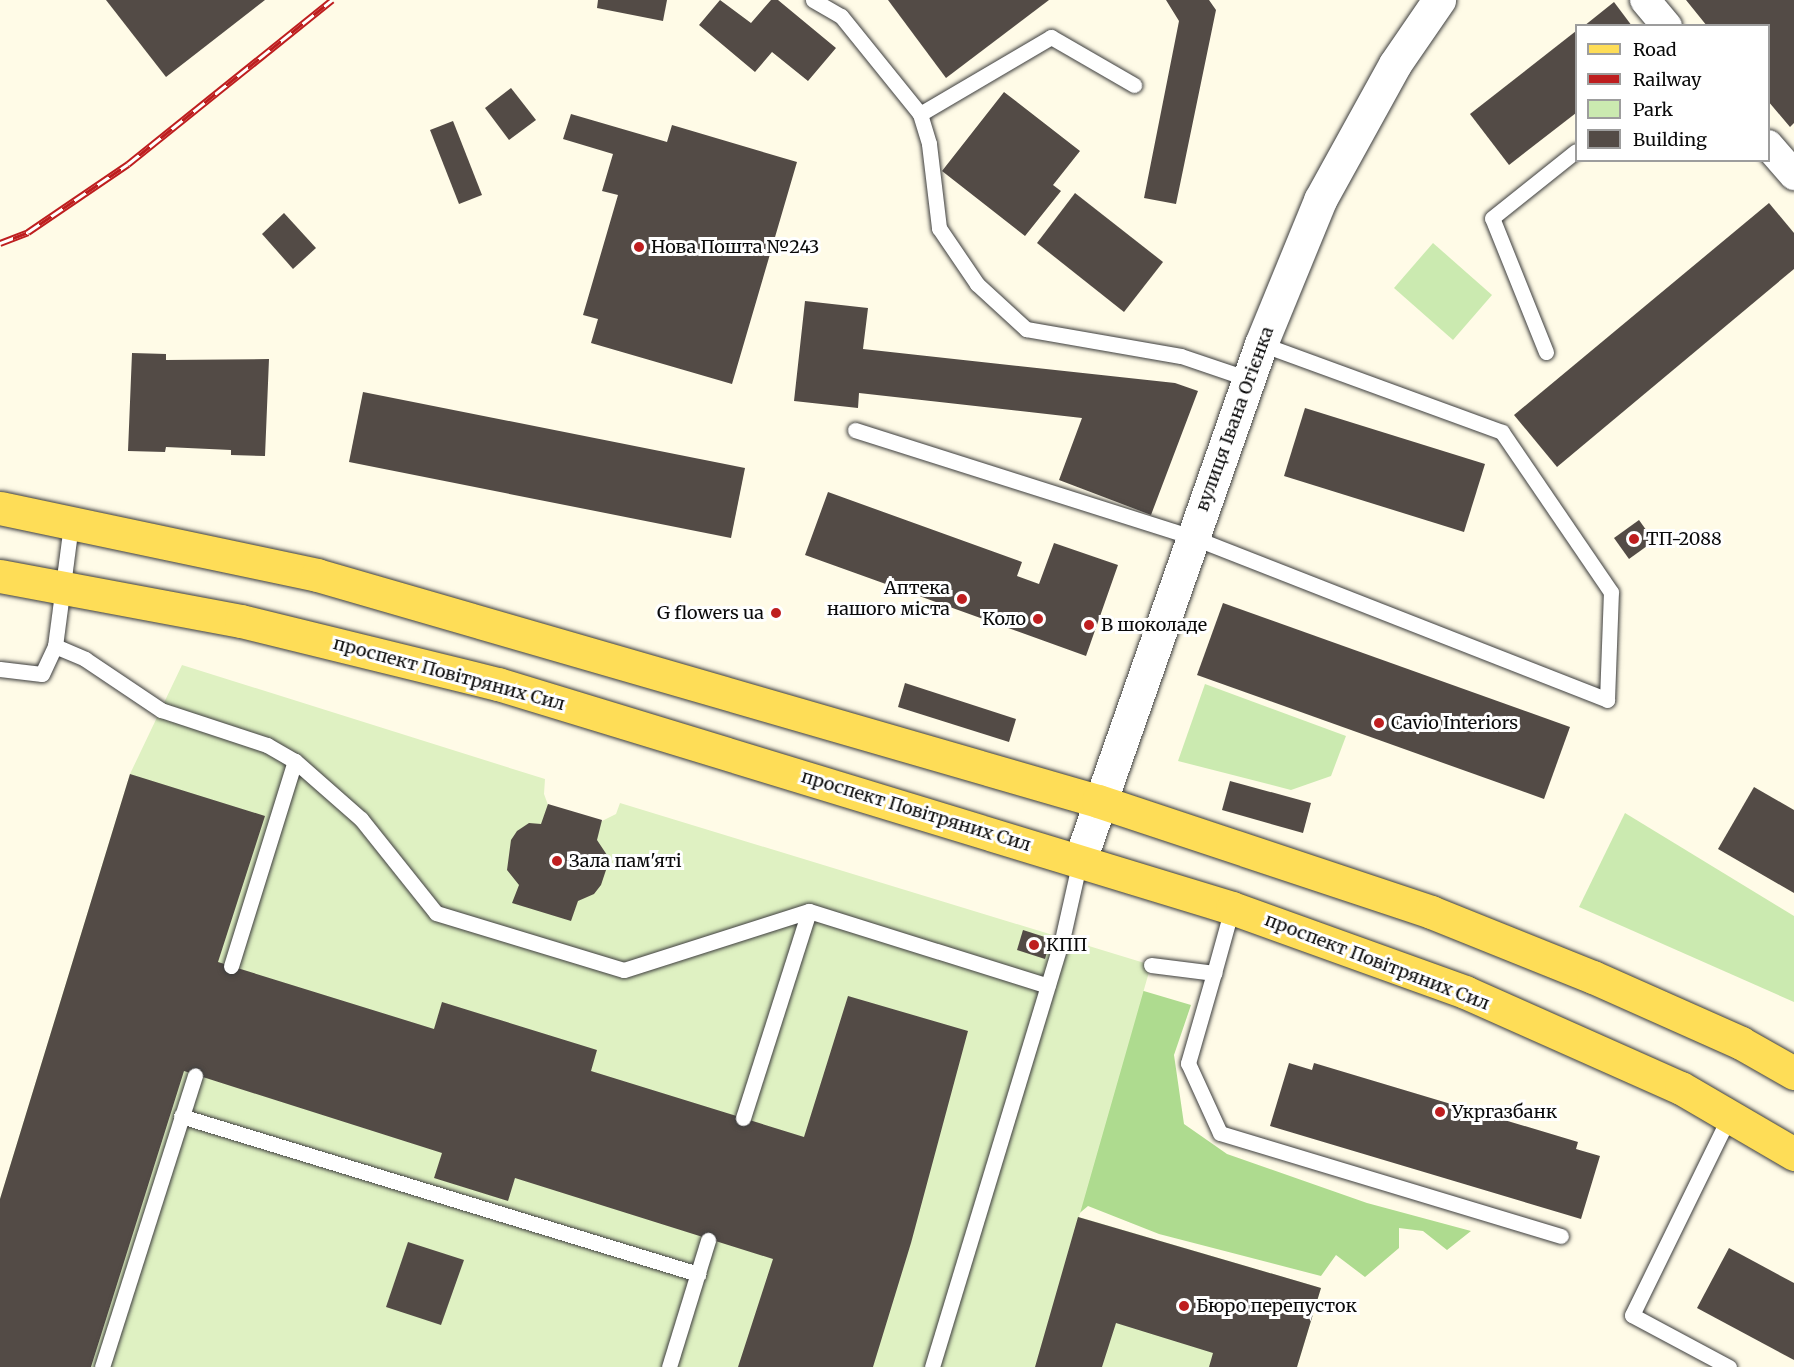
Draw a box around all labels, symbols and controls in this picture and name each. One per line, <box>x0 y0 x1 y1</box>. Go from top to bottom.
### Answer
legend <box>1575 24 1770 162</box>
text: Road <box>1633 38 1677 61</box>
text: Railway <box>1633 68 1701 91</box>
text: Park <box>1633 98 1673 121</box>
text: Building <box>1633 128 1707 151</box>
place label: Нова Пошта №243 <box>651 236 819 258</box>
marker: Нова Пошта №243 <box>632 240 646 254</box>
street label: вулиця Івана Огієнка <box>1192 324 1278 514</box>
place label: ТП-2088 <box>1646 528 1722 550</box>
marker: ТП-2088 <box>1627 532 1641 546</box>
place label: Аптека нашого міста <box>827 578 950 620</box>
marker: Аптека нашого міста <box>955 592 969 606</box>
place label: G flowers ua <box>657 602 764 624</box>
marker: G flowers ua <box>769 606 783 620</box>
place label: Коло <box>982 608 1026 630</box>
marker: Коло <box>1031 612 1045 626</box>
place label: В шоколаде <box>1101 614 1207 636</box>
marker: В шоколаде <box>1082 618 1096 632</box>
street label: проспект Повітряних Сил <box>331 633 567 715</box>
place label: Cavio Interiors <box>1391 712 1518 734</box>
marker: Cavio Interiors <box>1372 716 1386 730</box>
street label: проспект Повітряних Сил <box>799 766 1033 856</box>
place label: Зала пам'яті <box>569 850 682 872</box>
marker: Зала пам'яті <box>550 854 564 868</box>
street label: проспект Повітряних Сил <box>1262 909 1492 1015</box>
place label: КПП <box>1046 934 1087 956</box>
marker: КПП <box>1027 938 1041 952</box>
place label: Укргазбанк <box>1452 1101 1557 1123</box>
marker: Укргазбанк <box>1433 1105 1447 1119</box>
place label: Бюро перепусток <box>1196 1295 1357 1317</box>
marker: Бюро перепусток <box>1177 1299 1191 1313</box>

